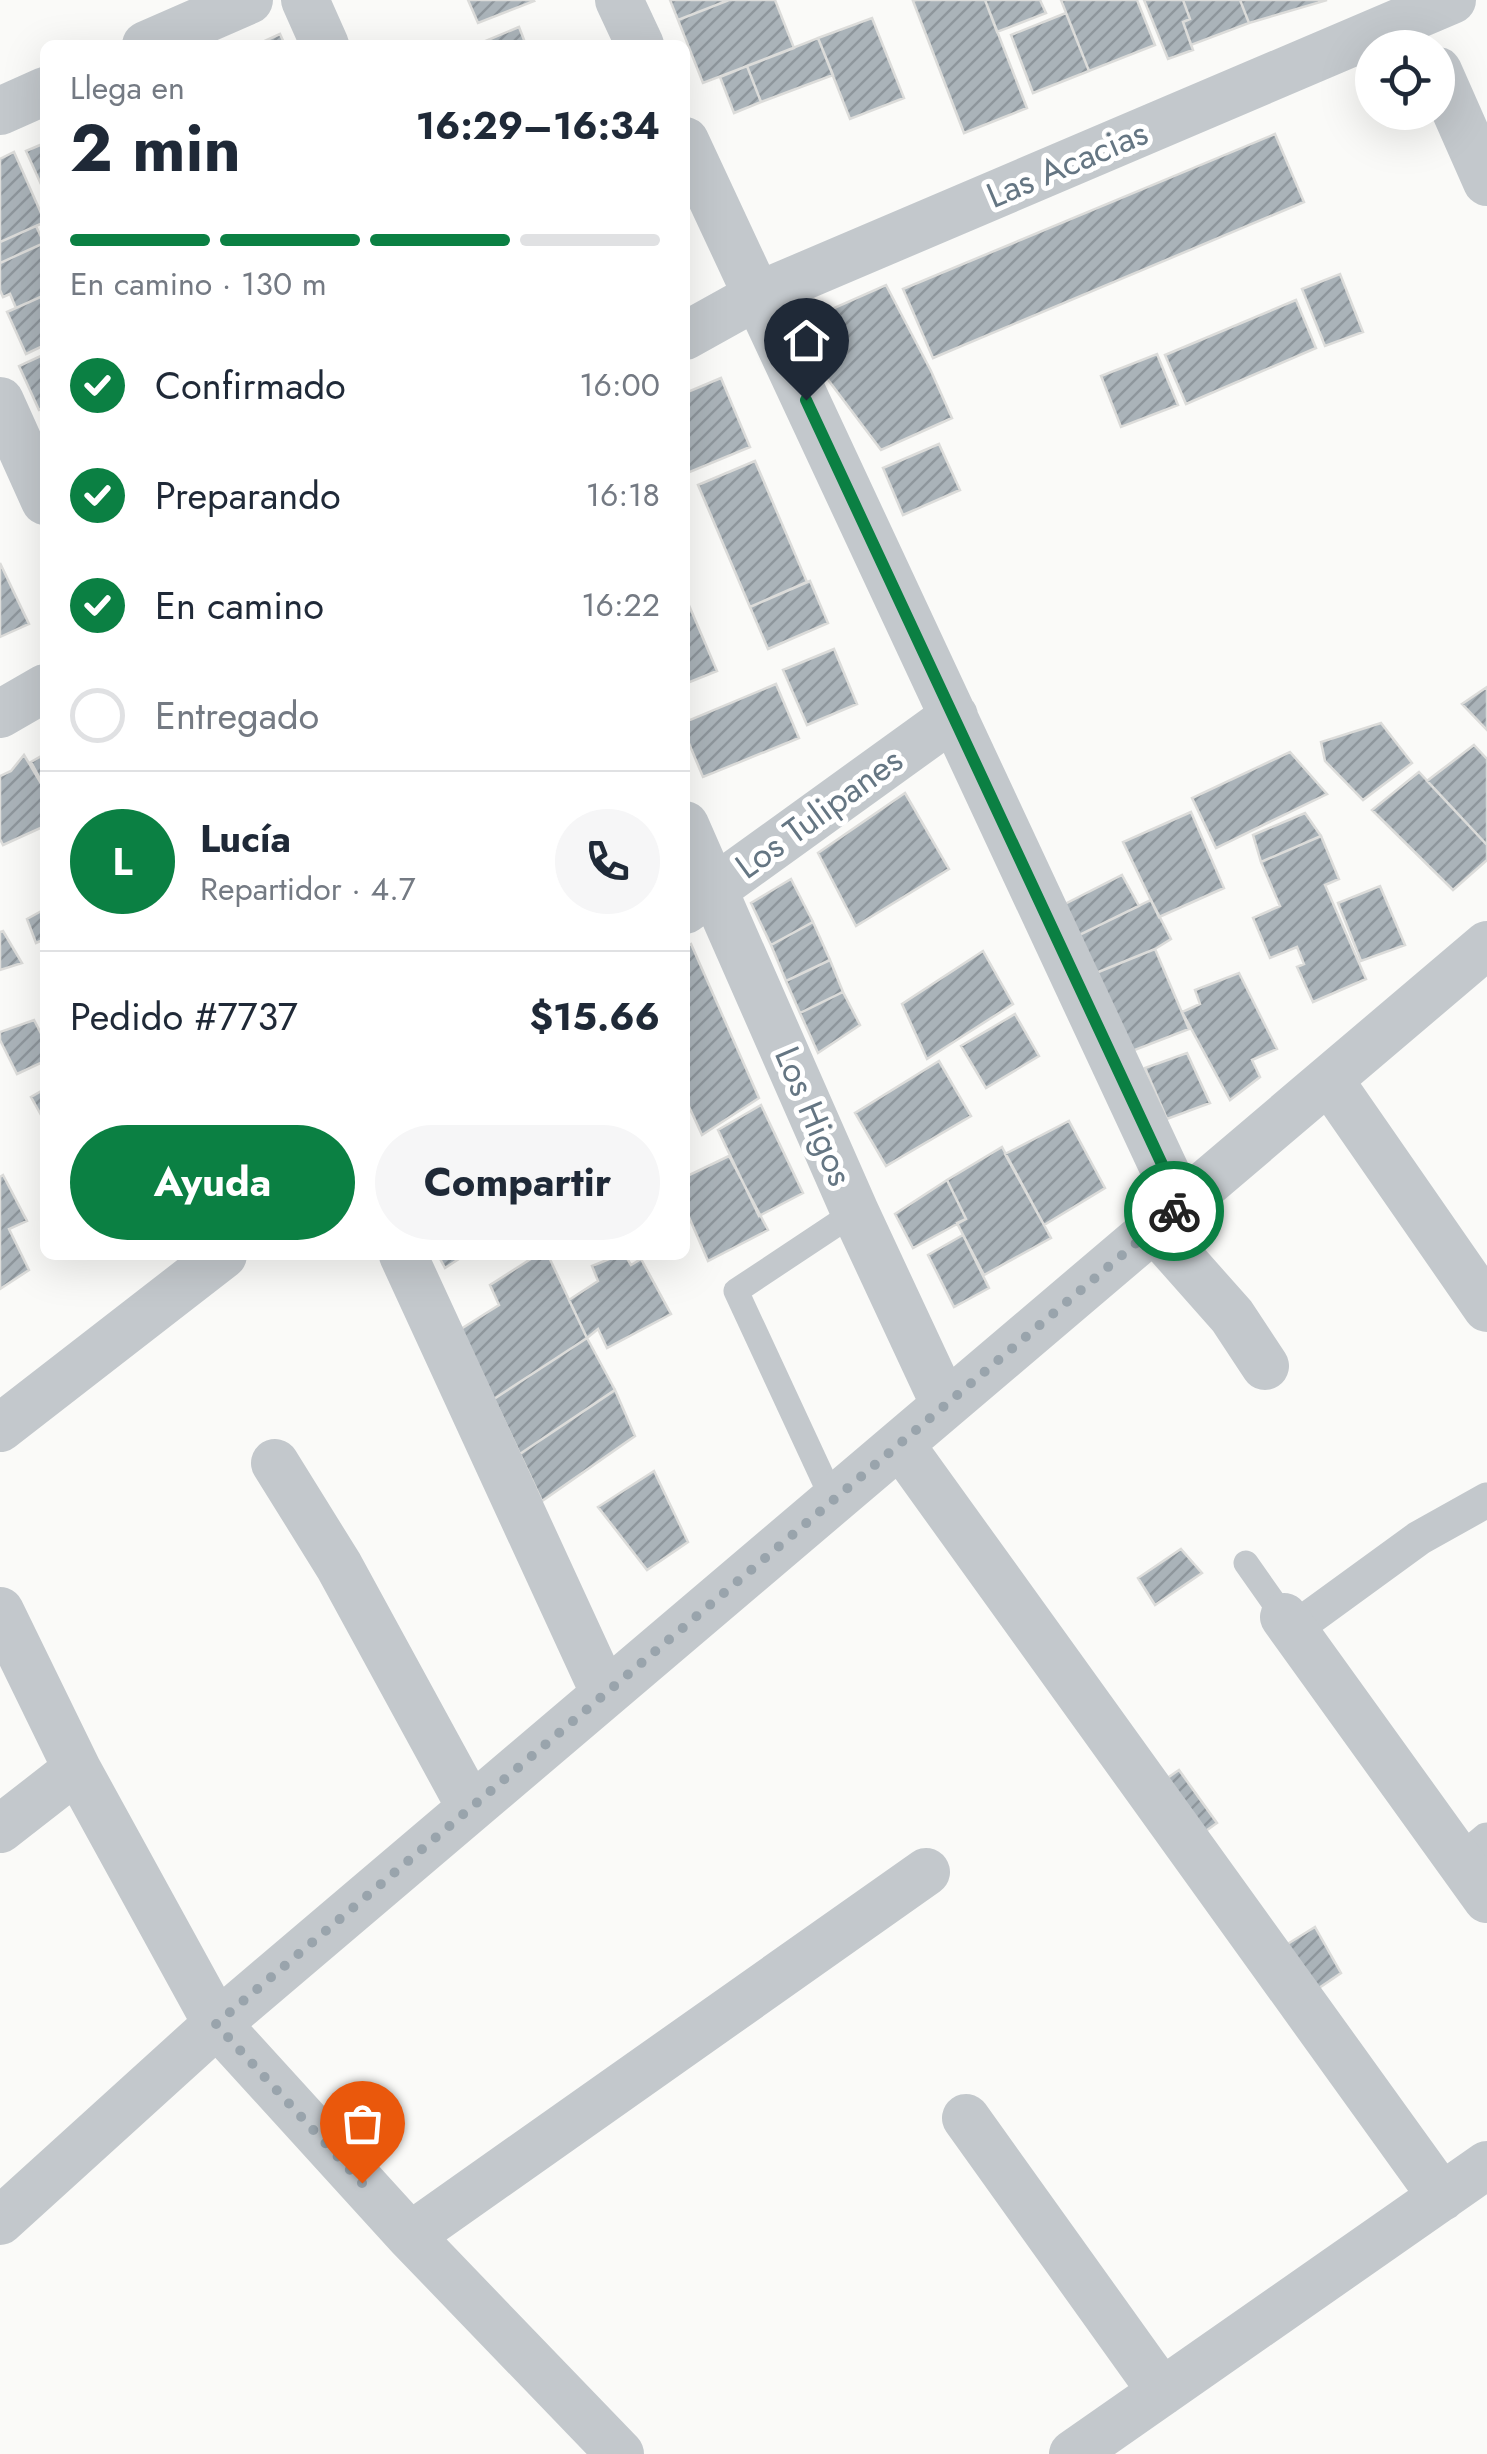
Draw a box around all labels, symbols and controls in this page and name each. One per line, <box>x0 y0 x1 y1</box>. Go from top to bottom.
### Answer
map controls <box>1355 30 1455 130</box>
button: locate <box>1355 30 1455 130</box>
text: Llega en <box>70 65 185 111</box>
text: 16:29–16:34 <box>416 98 660 153</box>
text: 2 min <box>70 101 241 195</box>
street label: Las Acacias <box>979 108 1155 220</box>
text: En camino · 130 m <box>70 261 327 307</box>
pin <box>764 298 849 401</box>
icon: home <box>779 313 834 368</box>
icon: check <box>70 358 125 413</box>
text: Confirmado <box>155 358 346 413</box>
text: 16:00 <box>579 362 660 408</box>
icon: check <box>70 468 125 523</box>
text: Preparando <box>155 468 341 523</box>
text: 16:18 <box>586 472 660 518</box>
icon: check <box>70 578 125 633</box>
text: En camino <box>155 578 324 633</box>
text: 16:22 <box>581 582 660 628</box>
text: Entregado <box>155 688 319 743</box>
street label: Los Tulipanes <box>725 735 913 891</box>
button: phone <box>555 809 660 914</box>
text: Lucía <box>200 811 291 866</box>
text: L <box>112 834 133 889</box>
text: Repartidor · 4.7 <box>200 866 416 912</box>
text: Pedido #7737 <box>70 989 298 1044</box>
text: $15.66 <box>529 989 660 1044</box>
street label: Los Higos <box>762 1039 866 1193</box>
button: Ayuda <box>70 1125 355 1240</box>
button: Compartir <box>375 1125 660 1240</box>
courier <box>1124 1161 1224 1261</box>
icon: bike <box>1147 1184 1202 1239</box>
pin <box>320 2081 405 2184</box>
icon: bag <box>335 2096 390 2151</box>

